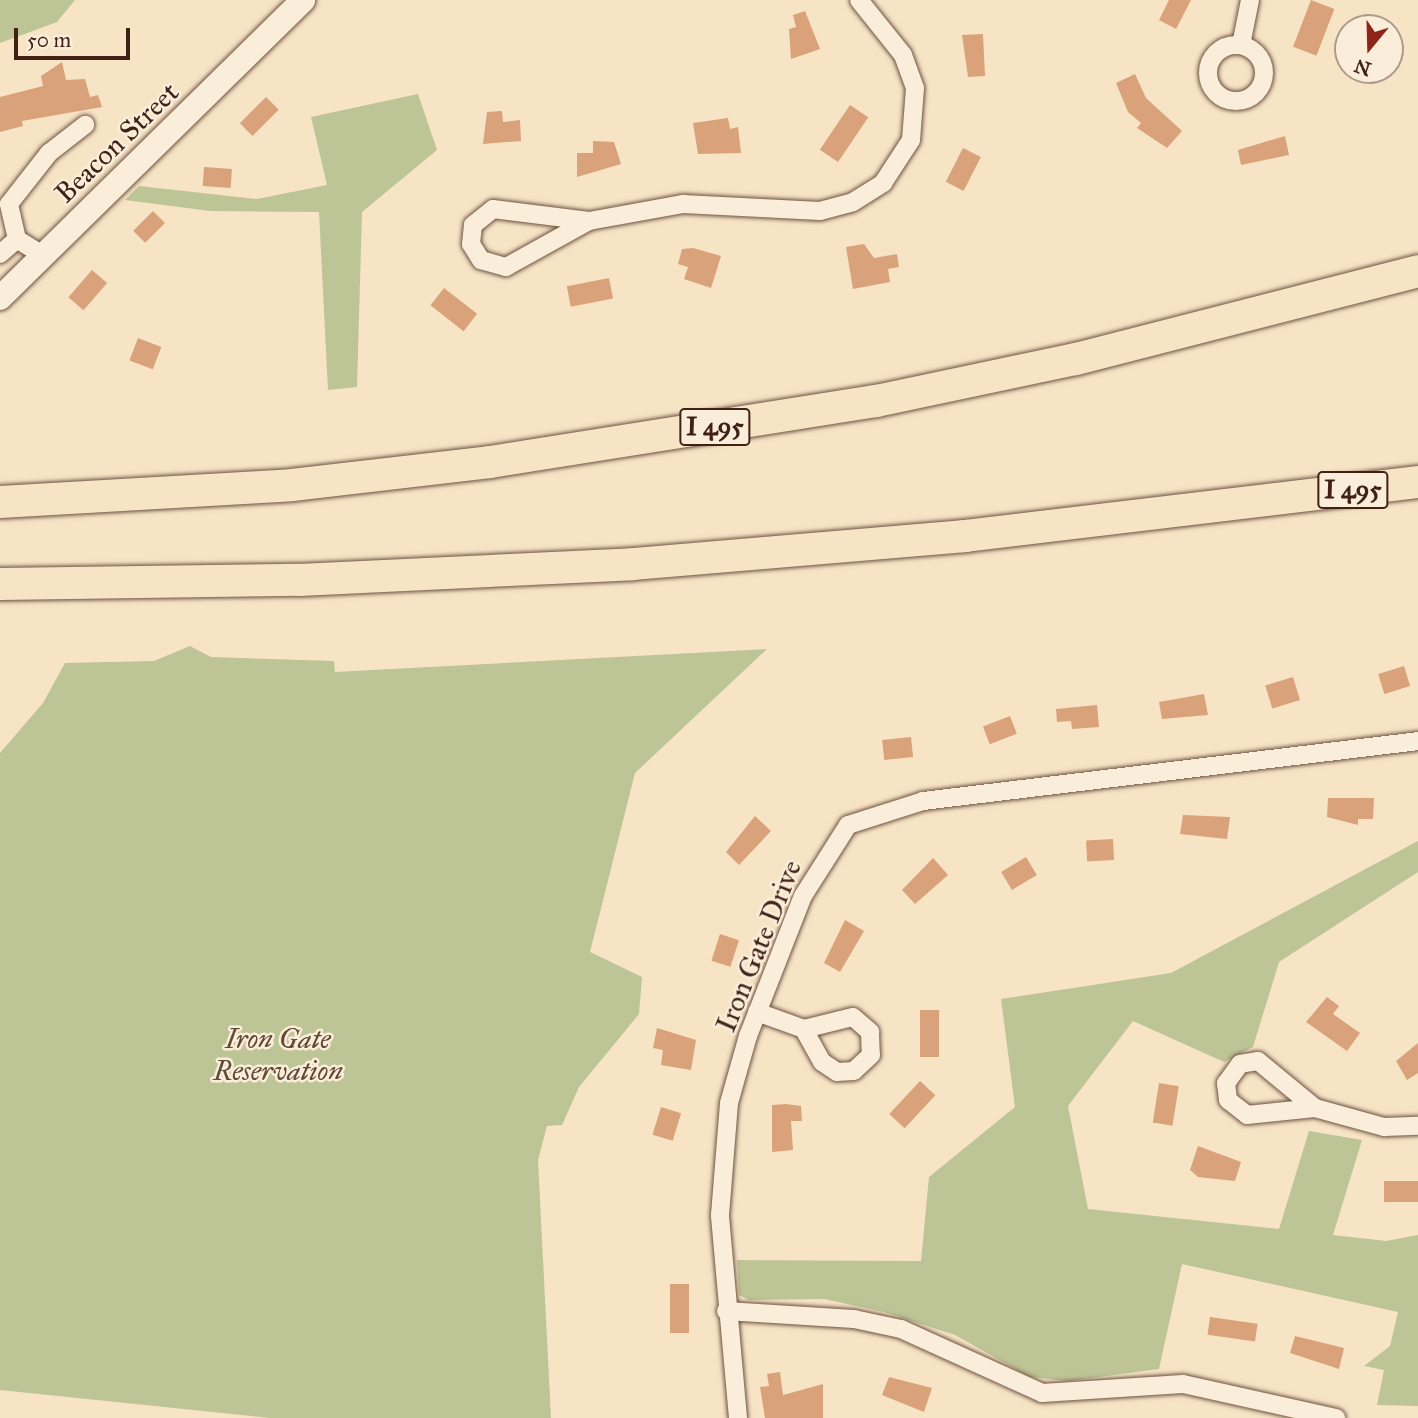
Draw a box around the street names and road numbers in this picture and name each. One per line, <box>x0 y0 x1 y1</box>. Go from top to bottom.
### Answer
street label: Beacon Street <box>48 76 186 210</box>
road number: I 495 <box>678 404 752 449</box>
road number: I 495 <box>1316 468 1390 512</box>
street label: Iron Gate Drive <box>709 855 809 1037</box>

